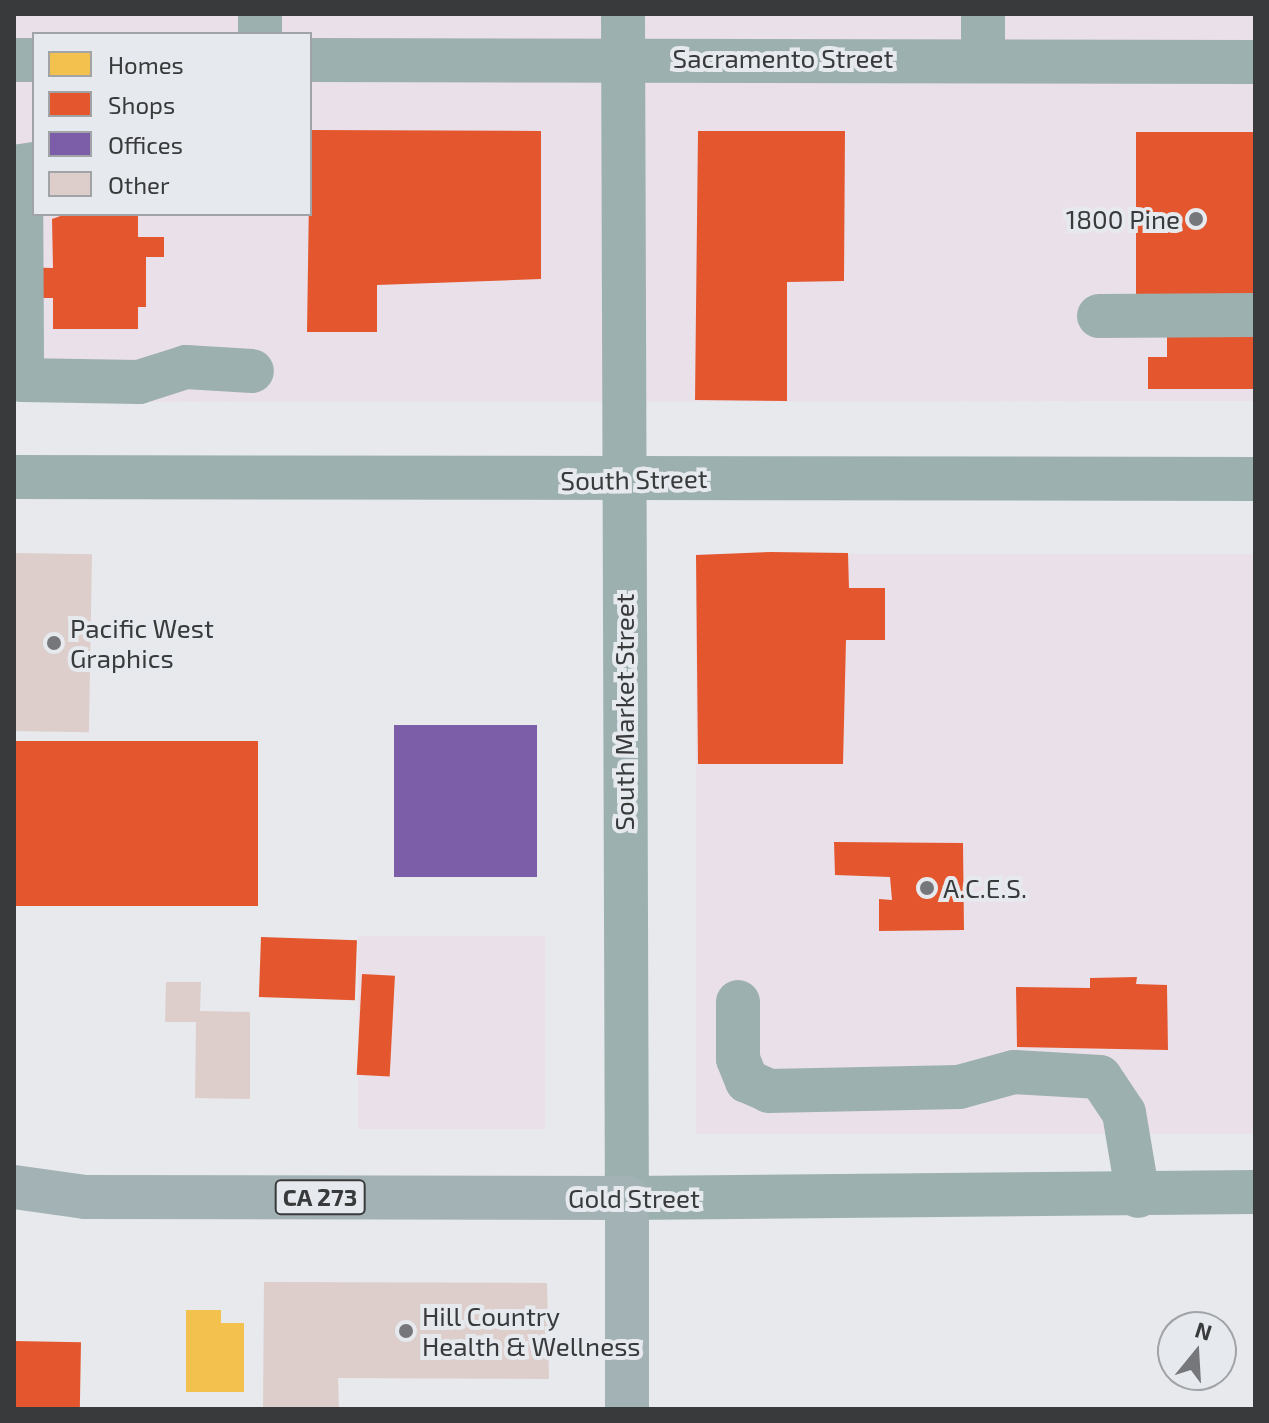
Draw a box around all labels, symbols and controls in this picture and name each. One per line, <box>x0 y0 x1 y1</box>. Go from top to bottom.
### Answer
legend <box>32 32 312 216</box>
street label: Sacramento Street <box>673 42 893 74</box>
text: Homes <box>108 50 184 79</box>
text: Shops <box>108 90 175 119</box>
text: Offices <box>108 130 183 159</box>
text: Other <box>108 170 170 199</box>
place label: 1800 Pine <box>1066 203 1180 235</box>
marker: 1800 Pine <box>1187 210 1205 228</box>
street label: South Street <box>560 462 708 496</box>
street label: South Market Street <box>608 593 640 831</box>
place label: Pacific West Graphics <box>70 612 214 674</box>
marker: Pacific West Graphics <box>45 634 63 652</box>
place label: A.C.E.S. <box>943 872 1027 904</box>
marker: A.C.E.S. <box>918 879 936 897</box>
road number: CA 273 <box>274 1177 366 1217</box>
street label: Gold Street <box>568 1182 700 1214</box>
place label: Hill Country Health & Wellness <box>422 1300 641 1362</box>
north arrow <box>1157 1311 1237 1391</box>
text: N <box>1192 1315 1215 1345</box>
marker: Hill Country Health & Wellness <box>397 1322 415 1340</box>

